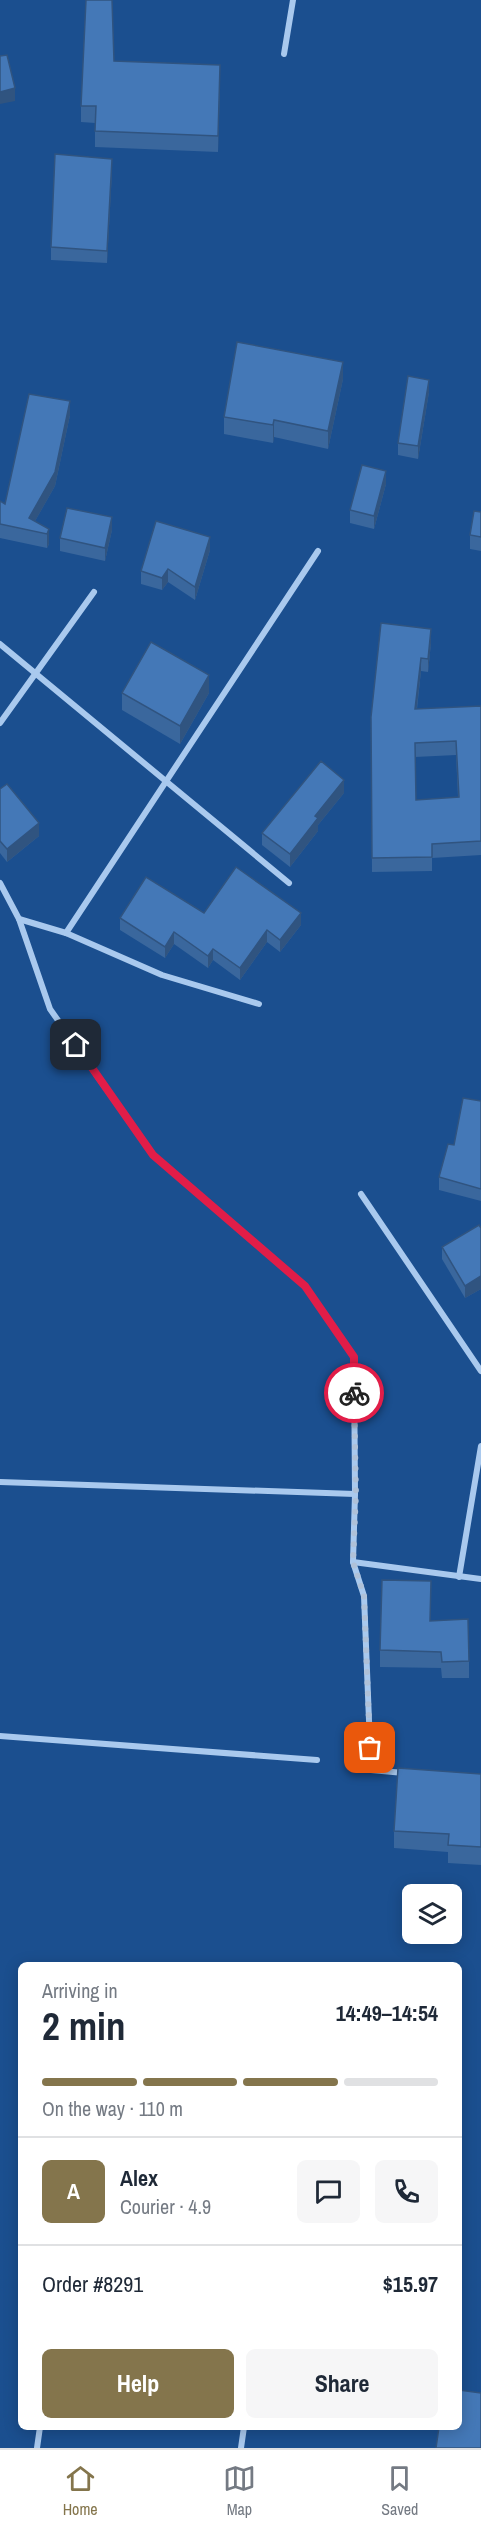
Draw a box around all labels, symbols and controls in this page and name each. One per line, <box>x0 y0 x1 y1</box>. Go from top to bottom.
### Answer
pin <box>50 1019 101 1070</box>
icon: home <box>59 1028 92 1061</box>
courier <box>324 1363 384 1423</box>
icon: bike <box>338 1377 371 1410</box>
pin <box>344 1722 395 1773</box>
icon: bag <box>353 1731 386 1764</box>
map controls <box>402 1884 462 1944</box>
button: layers <box>402 1884 462 1944</box>
text: Arriving in <box>42 1977 118 2004</box>
text: 14:49–14:54 <box>336 1998 438 2028</box>
text: 2 min <box>42 2000 126 2052</box>
text: On the way · 110 m <box>42 2095 183 2122</box>
button: chat <box>297 2160 360 2223</box>
button: phone <box>375 2160 438 2223</box>
text: Alex <box>120 2163 158 2193</box>
text: A <box>67 2176 80 2206</box>
text: Courier · 4.9 <box>120 2193 211 2220</box>
text: Order #8291 <box>42 2269 143 2299</box>
text: $15.97 <box>383 2269 438 2299</box>
button: Help <box>42 2349 234 2418</box>
button: Share <box>246 2349 438 2418</box>
tab: Home <box>63 2462 98 2520</box>
tab: Map <box>223 2462 256 2520</box>
tab: Saved <box>381 2462 418 2520</box>

